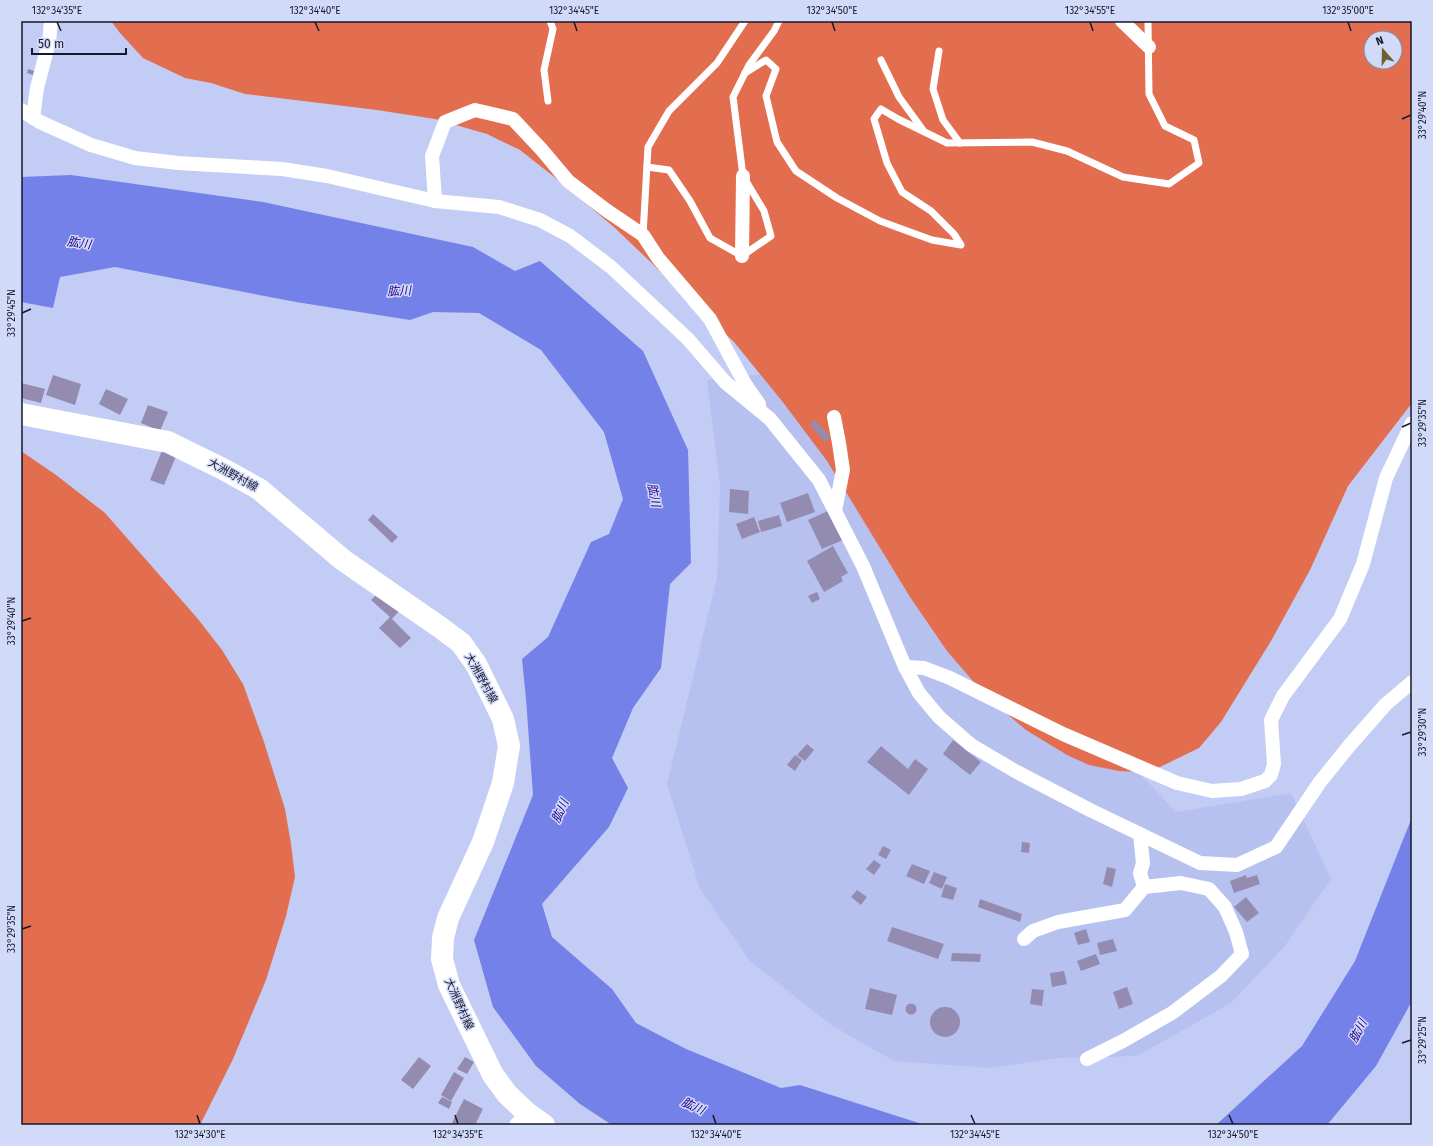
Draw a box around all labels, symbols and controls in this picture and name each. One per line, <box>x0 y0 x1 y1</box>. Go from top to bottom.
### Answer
text: 132°34'35"E <box>32 5 82 17</box>
text: 132°34'40"E <box>289 5 341 17</box>
text: 132°34'45"E <box>549 5 599 17</box>
text: 132°34'50"E <box>806 5 858 17</box>
text: 132°34'55"E <box>1065 5 1115 17</box>
text: 132°35'00"E <box>1322 5 1374 17</box>
scale bar <box>32 30 126 56</box>
north arrow <box>1363 30 1403 70</box>
text: N <box>1374 34 1385 48</box>
text: 50 m <box>38 37 64 51</box>
text: 33°29'40"N <box>1417 91 1429 139</box>
water label: 肱川 <box>66 234 94 252</box>
water label: 肱川 <box>387 283 413 299</box>
text: 33°29'45"N <box>6 289 18 337</box>
text: 33°29'35"N <box>1417 399 1429 447</box>
street label: 大洲野村線 <box>206 456 260 494</box>
water label: 肱川 <box>645 482 664 510</box>
text: 33°29'40"N <box>6 597 18 645</box>
street label: 大洲野村線 <box>462 651 500 705</box>
text: 33°29'30"N <box>1417 708 1429 756</box>
water label: 肱川 <box>549 795 572 825</box>
text: 33°29'35"N <box>6 905 18 953</box>
street label: 大洲野村線 <box>442 976 476 1032</box>
water label: 肱川 <box>1346 1015 1371 1045</box>
text: 33°29'25"N <box>1417 1016 1429 1064</box>
water label: 肱川 <box>679 1095 709 1118</box>
text: 132°34'30"E <box>174 1129 226 1141</box>
text: 132°34'35"E <box>433 1129 483 1141</box>
text: 132°34'40"E <box>690 1129 742 1141</box>
text: 132°34'45"E <box>950 1129 1000 1141</box>
text: 132°34'50"E <box>1207 1129 1259 1141</box>

